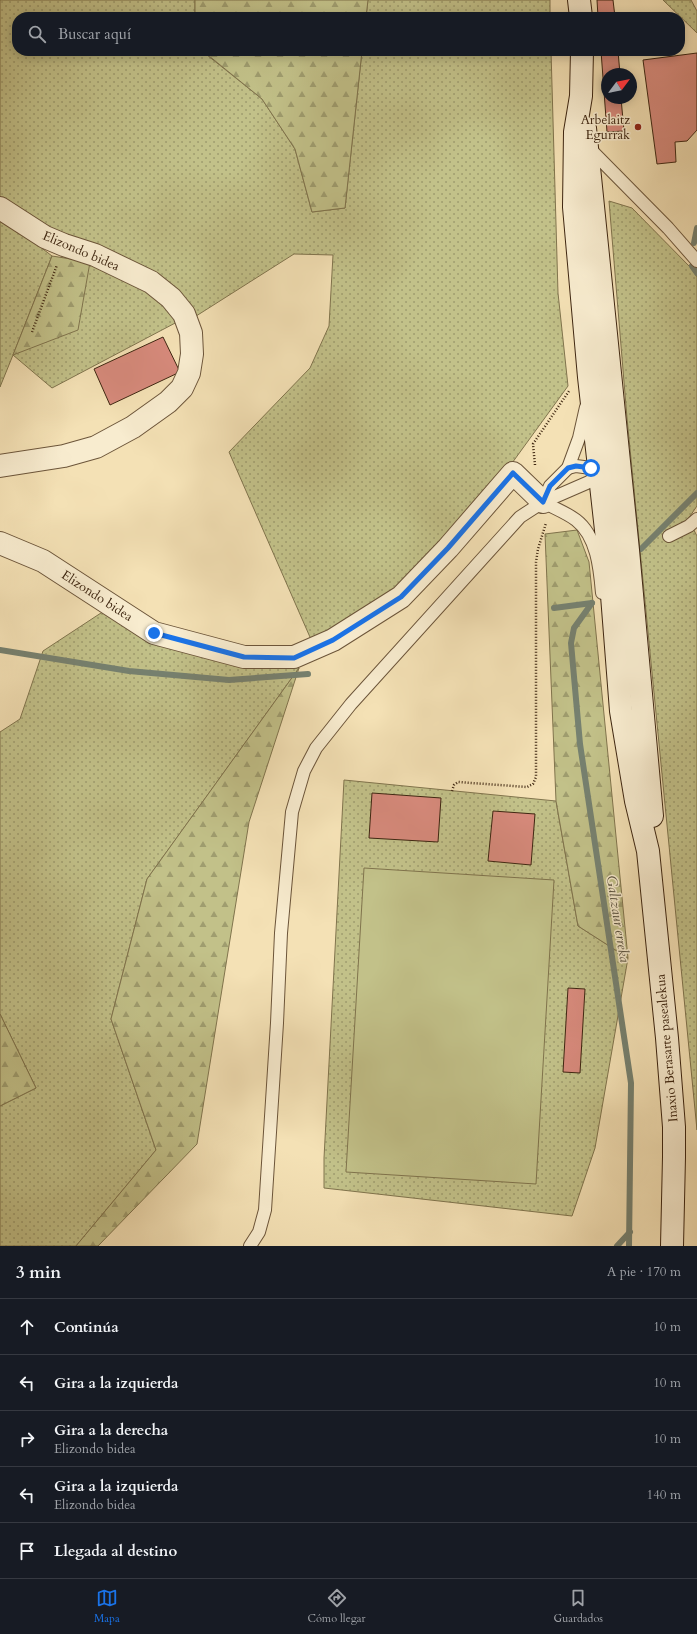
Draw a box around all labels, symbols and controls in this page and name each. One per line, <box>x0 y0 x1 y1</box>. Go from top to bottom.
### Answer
search box <box>12 12 685 56</box>
icon: search <box>26 23 48 45</box>
text: Buscar aquí <box>58 24 131 44</box>
north arrow <box>601 68 637 104</box>
place label: Arbelaitz Egurrak <box>581 111 630 144</box>
marker: Arbelaitz Egurrak <box>633 122 643 132</box>
street label: Elizondo bidea <box>40 227 122 275</box>
route start <box>582 459 600 477</box>
street label: Elizondo bidea <box>58 566 136 626</box>
route end <box>145 624 163 642</box>
water label: Galtzaur erreka <box>602 874 634 964</box>
street label: Inaxio Berasarte pasealekua <box>652 973 682 1123</box>
text: 3 min <box>16 1261 61 1284</box>
text: A pie · 170 m <box>607 1263 681 1281</box>
icon: ahead <box>16 1316 38 1338</box>
text: Continúa <box>54 1317 119 1337</box>
text: 10 m <box>653 1318 681 1336</box>
icon: left <box>16 1372 38 1394</box>
text: Gira a la izquierda <box>54 1373 178 1393</box>
text: 10 m <box>653 1374 681 1392</box>
text: Gira a la derecha <box>54 1420 168 1440</box>
icon: right <box>16 1428 38 1450</box>
text: 10 m <box>653 1430 681 1448</box>
text: Elizondo bidea <box>54 1440 136 1458</box>
text: Gira a la izquierda <box>54 1476 178 1496</box>
icon: left <box>16 1484 38 1506</box>
text: 140 m <box>647 1486 681 1504</box>
text: Elizondo bidea <box>54 1496 136 1514</box>
icon: arrive <box>16 1540 38 1562</box>
text: Llegada al destino <box>54 1541 177 1561</box>
tab: Mapa <box>94 1587 120 1626</box>
tab: Cómo llegar <box>308 1587 366 1626</box>
tab: Guardados <box>553 1587 603 1626</box>

